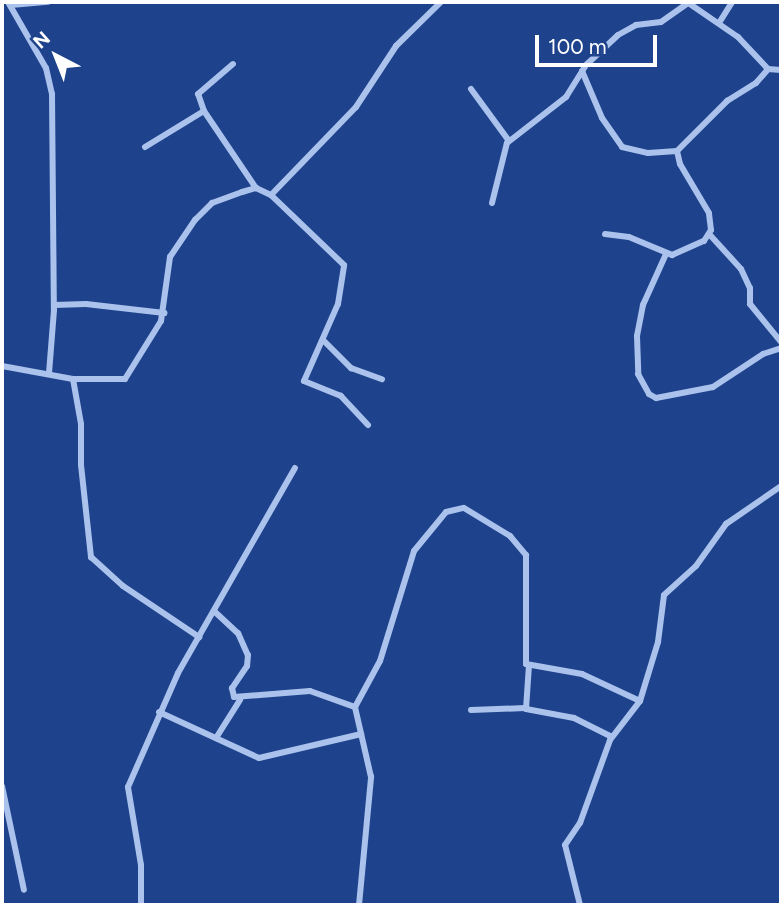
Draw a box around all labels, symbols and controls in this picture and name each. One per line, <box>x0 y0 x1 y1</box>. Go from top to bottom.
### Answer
north arrow <box>21 21 91 91</box>
scale bar <box>538 21 660 65</box>
text: N <box>28 27 55 53</box>
text: 100 m <box>548 34 607 59</box>

